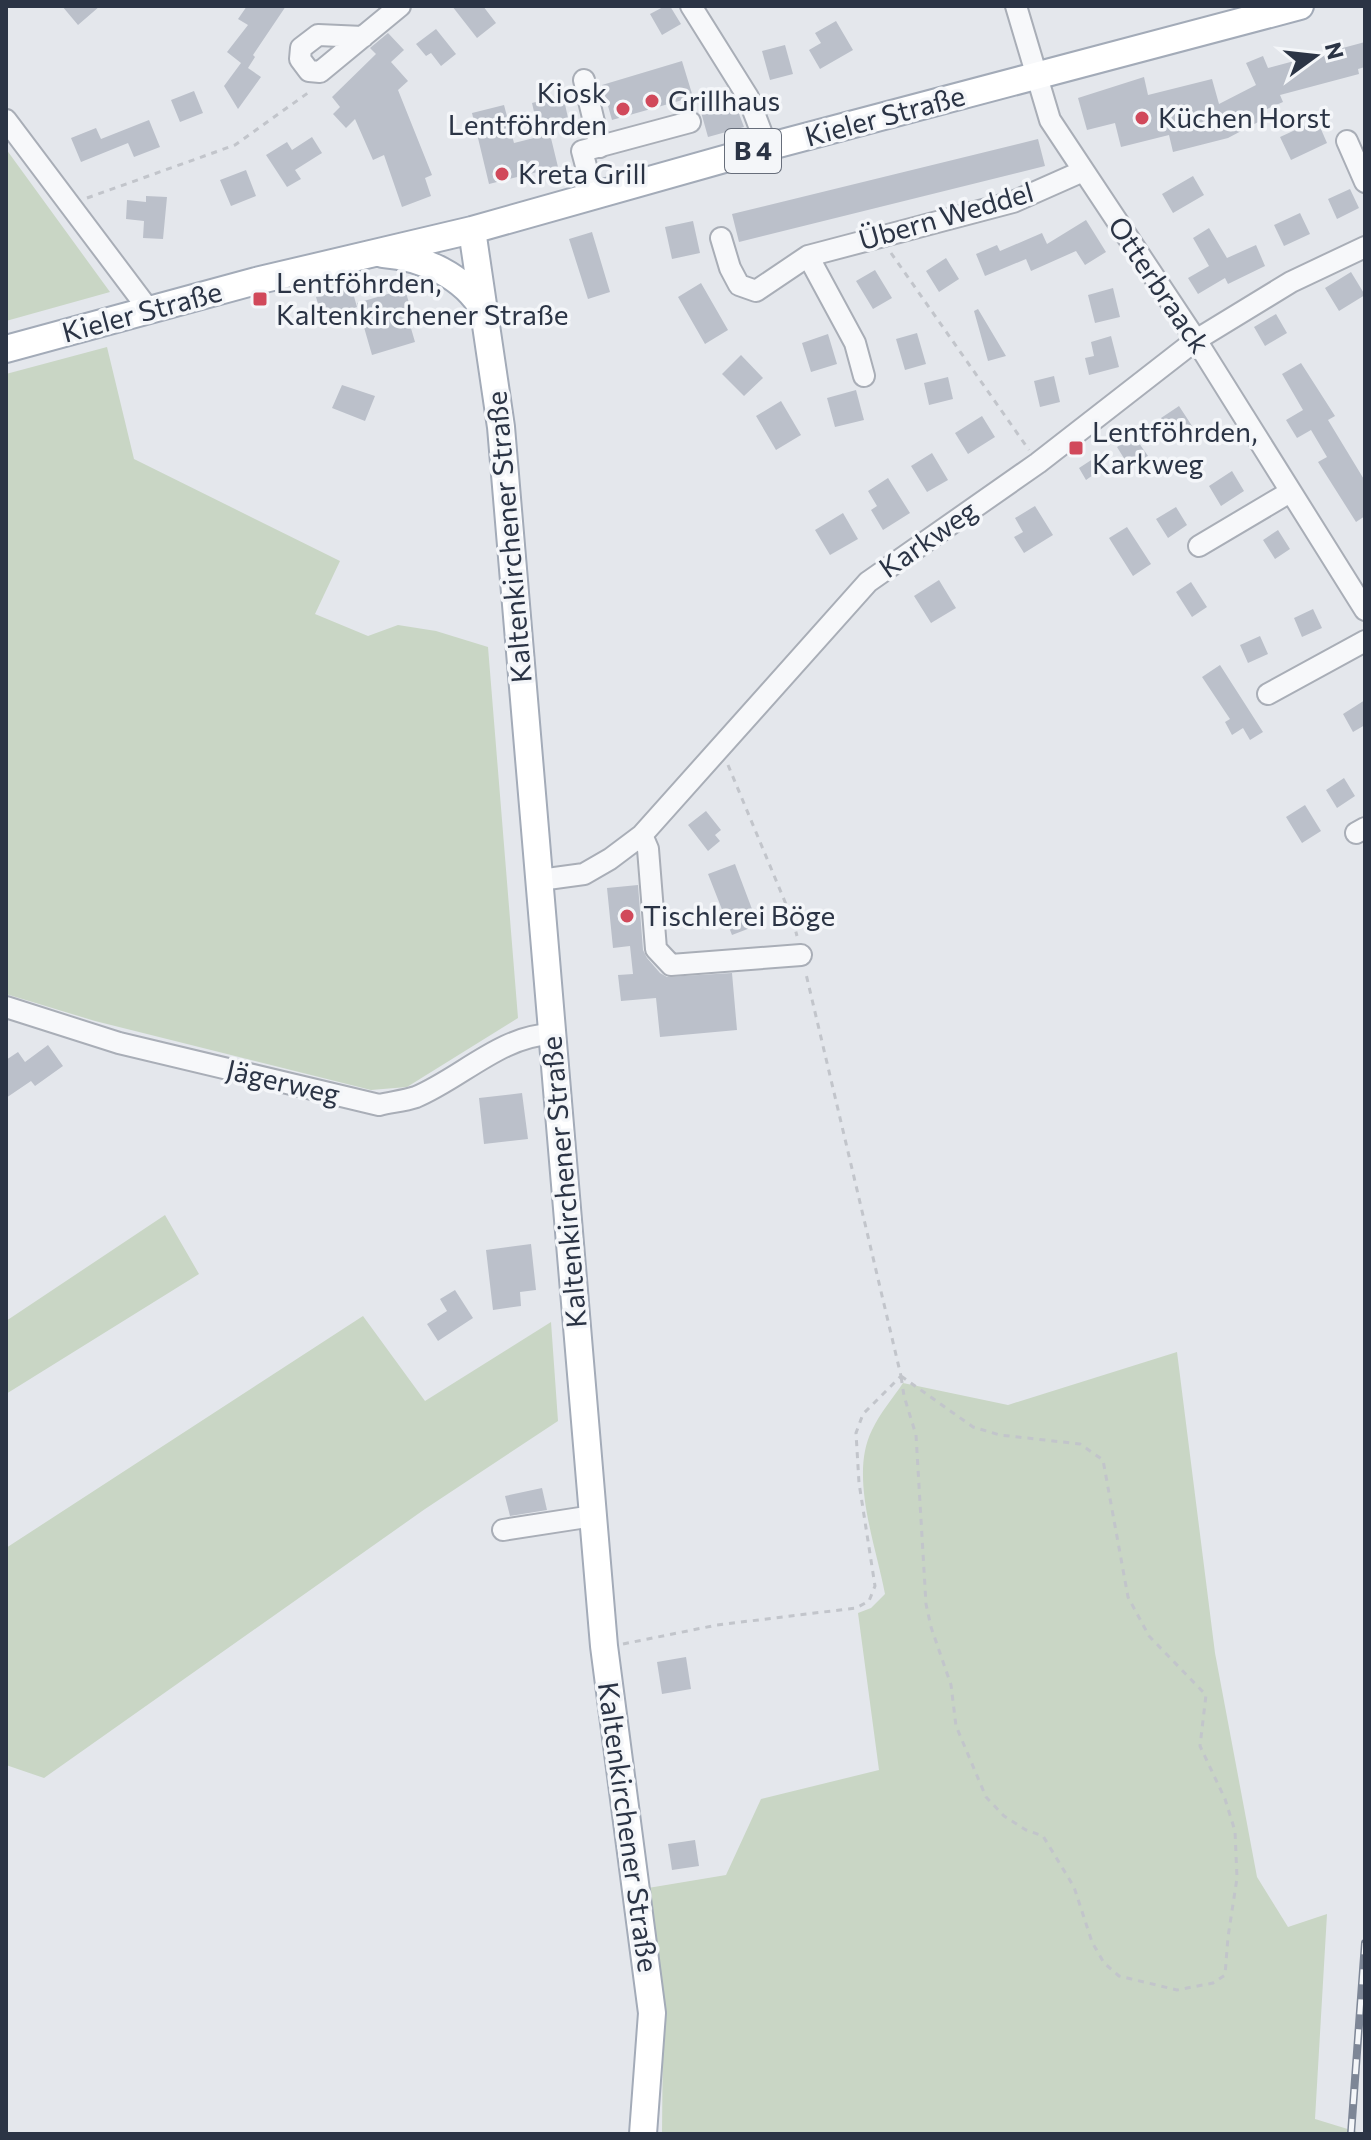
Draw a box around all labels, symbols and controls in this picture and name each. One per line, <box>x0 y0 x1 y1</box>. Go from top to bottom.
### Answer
north arrow <box>1275 16 1355 96</box>
text: N <box>1320 39 1350 62</box>
place label: Kiosk Lentföhrden <box>448 75 607 141</box>
street label: Kieler Straße <box>801 77 968 153</box>
place label: Grillhaus <box>668 83 780 117</box>
marker: Grillhaus <box>643 92 661 110</box>
marker: Kiosk Lentföhrden <box>614 100 632 118</box>
place label: Küchen Horst <box>1158 100 1331 134</box>
marker: Küchen Horst <box>1133 109 1151 127</box>
road number: B 4 <box>725 129 781 173</box>
place label: Kreta Grill <box>518 156 647 190</box>
marker: Kreta Grill <box>493 165 511 183</box>
street label: Übern Weddel <box>855 174 1037 256</box>
street label: Otterbraack <box>1102 210 1218 359</box>
place label: Lentföhrden, Kaltenkirchener Straße <box>276 265 569 331</box>
street label: Kieler Straße <box>58 273 225 349</box>
marker: Lentföhrden, Kaltenkirchener Straße <box>251 290 269 308</box>
street label: Kaltenkirchener Straße <box>478 390 538 684</box>
place label: Lentföhrden, Karkweg <box>1092 414 1258 480</box>
marker: Lentföhrden, Karkweg <box>1067 439 1085 457</box>
street label: Karkweg <box>872 492 983 584</box>
place label: Tischlerei Böge <box>643 898 835 932</box>
marker: Tischlerei Böge <box>618 907 636 925</box>
street label: Kaltenkirchener Straße <box>533 1035 593 1329</box>
street label: Jägerweg <box>223 1051 343 1111</box>
street label: Kaltenkirchener Straße <box>592 1680 666 1974</box>

